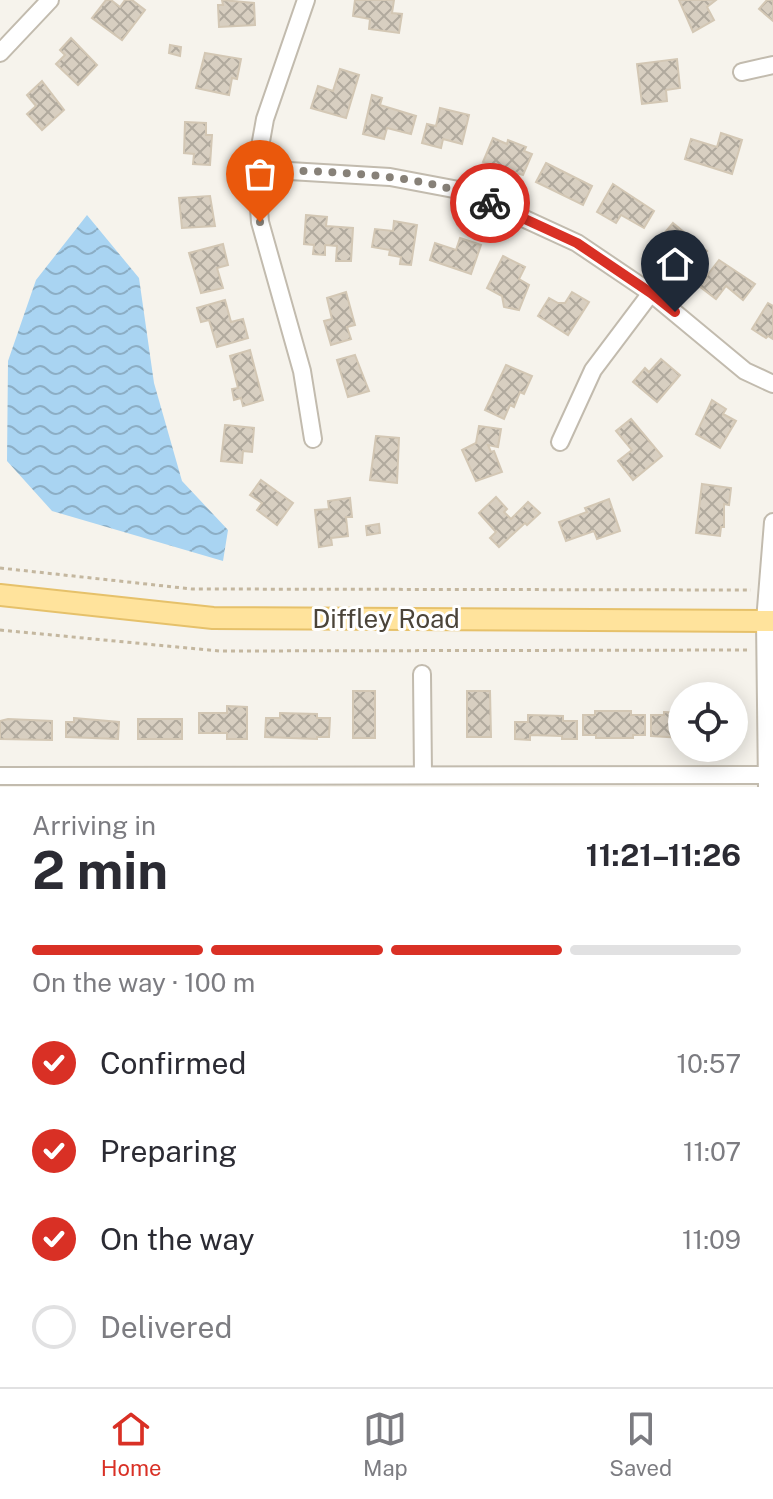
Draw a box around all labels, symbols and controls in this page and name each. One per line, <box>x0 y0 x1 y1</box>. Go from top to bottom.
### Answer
pin <box>226 140 294 222</box>
icon: bag <box>238 152 282 196</box>
courier <box>450 163 530 243</box>
icon: bike <box>468 181 512 225</box>
pin <box>641 230 709 312</box>
icon: home <box>653 242 697 286</box>
street label: Diffley Road <box>312 603 460 634</box>
map controls <box>668 682 748 762</box>
button: locate <box>668 682 748 762</box>
text: Arriving in <box>32 810 156 841</box>
text: 11:21–11:26 <box>586 837 741 873</box>
text: 2 min <box>32 840 168 901</box>
text: On the way · 100 m <box>32 967 255 998</box>
icon: check <box>32 1041 76 1085</box>
text: Confirmed <box>100 1045 246 1081</box>
text: 10:57 <box>676 1048 741 1079</box>
icon: check <box>32 1129 76 1173</box>
text: Preparing <box>100 1133 237 1169</box>
text: 11:07 <box>683 1136 741 1167</box>
icon: check <box>32 1217 76 1261</box>
text: On the way <box>100 1221 254 1257</box>
text: 11:09 <box>682 1224 741 1255</box>
text: Delivered <box>100 1309 232 1345</box>
tab: Home <box>101 1407 161 1481</box>
tab: Map <box>363 1407 408 1481</box>
tab: Saved <box>609 1407 672 1481</box>

